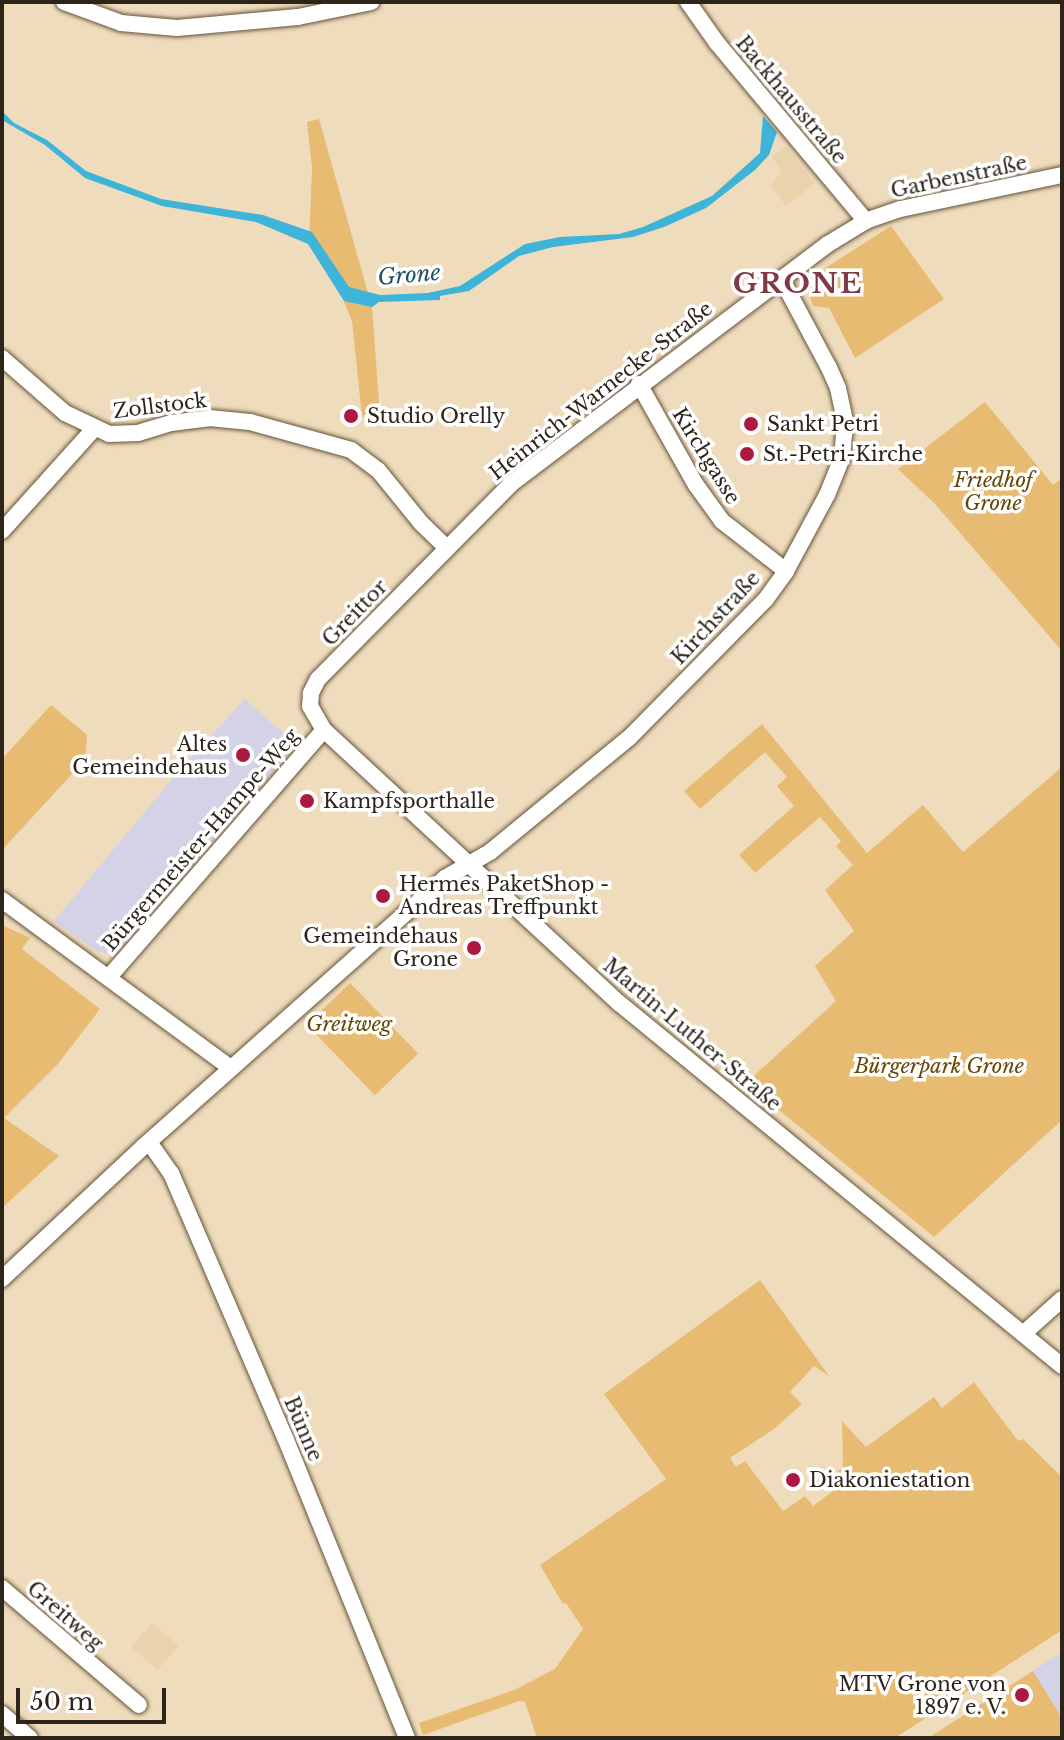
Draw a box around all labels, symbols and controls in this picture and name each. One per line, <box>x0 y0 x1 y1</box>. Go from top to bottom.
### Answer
street label: Backhausstraße <box>731 31 851 169</box>
street label: Garbenstraße <box>889 151 1029 203</box>
water label: Grone <box>376 259 442 291</box>
district label: GRONE <box>733 267 863 301</box>
street label: Heinrich-Warnecke-Straße <box>485 297 717 485</box>
street label: Zollstock <box>112 388 208 424</box>
street label: Kirchgasse <box>667 403 745 509</box>
place label: Studio Orelly <box>367 404 505 428</box>
marker: Studio Orelly <box>342 407 360 425</box>
place label: Sankt Petri <box>767 412 879 436</box>
marker: Sankt Petri <box>742 415 760 433</box>
place label: St.-Petri-Kirche <box>763 442 923 466</box>
marker: St.-Petri-Kirche <box>738 445 756 463</box>
park label: Friedhof Grone <box>954 469 1032 516</box>
street label: Kirchstraße <box>667 566 765 670</box>
street label: Greittor <box>318 575 392 651</box>
street label: Bürgermeister-Hampe-Weg <box>98 724 304 956</box>
place label: Altes Gemeindehaus <box>72 732 227 779</box>
marker: Altes Gemeindehaus <box>234 746 252 764</box>
place label: Kampfsporthalle <box>323 789 495 813</box>
marker: Kampfsporthalle <box>298 792 316 810</box>
place label: Hermes PaketShop - Andreas Treffpunkt <box>399 872 609 919</box>
marker: Hermes PaketShop - Andreas Treffpunkt <box>374 887 392 905</box>
place label: Gemeindehaus Grone <box>303 924 458 971</box>
marker: Gemeindehaus Grone <box>465 939 483 957</box>
street label: Martin-Luther-Straße <box>598 954 786 1116</box>
park label: Greitweg <box>306 1012 392 1036</box>
park label: Bürgerpark Grone <box>854 1054 1024 1078</box>
street label: Bünne <box>279 1393 327 1465</box>
place label: Diakoniestation <box>809 1468 970 1492</box>
marker: Diakoniestation <box>784 1471 802 1489</box>
street label: Greitweg <box>22 1577 108 1655</box>
scale bar <box>20 1672 170 1722</box>
place label: MTV Grone von 1897 e. V. <box>837 1672 1006 1719</box>
marker: MTV Grone von 1897 e. V. <box>1013 1686 1031 1704</box>
text: 50 m <box>30 1687 93 1716</box>

